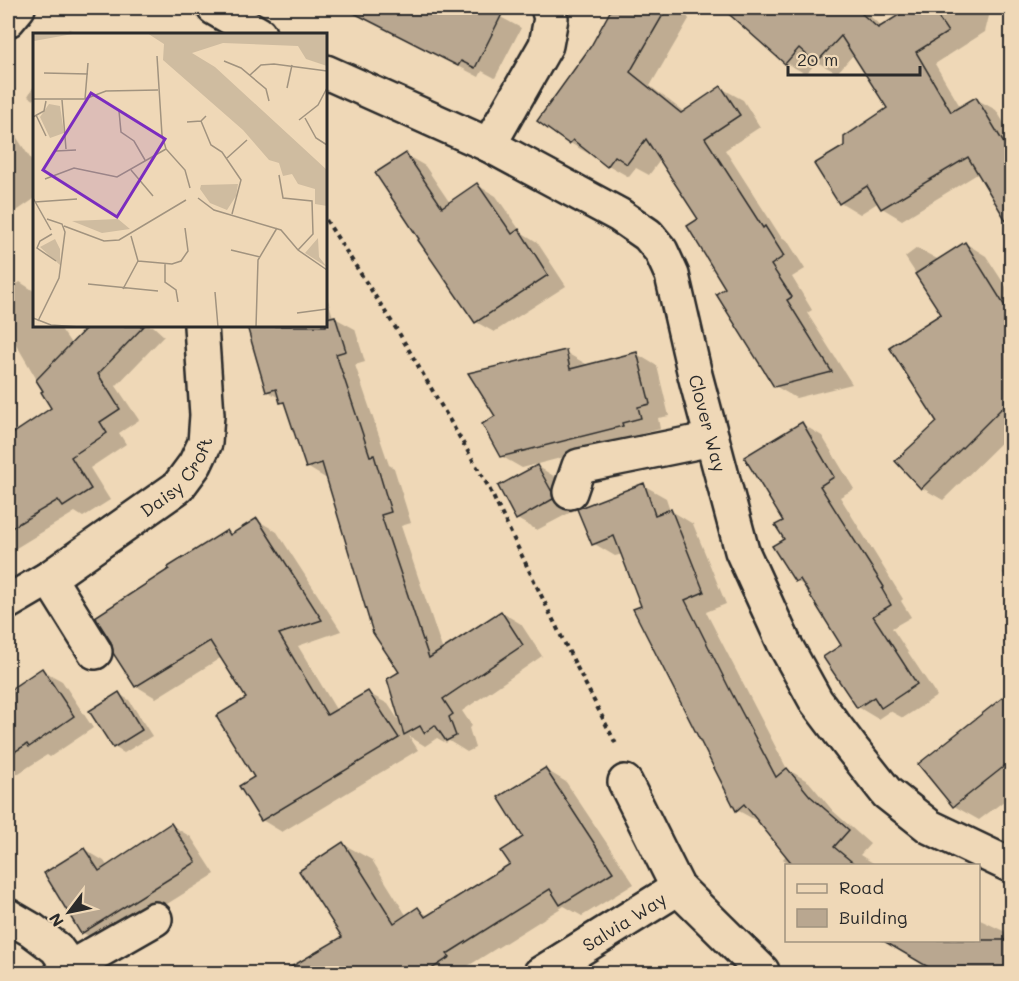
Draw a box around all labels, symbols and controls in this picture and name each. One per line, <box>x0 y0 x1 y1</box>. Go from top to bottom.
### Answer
inset map <box>33 33 327 327</box>
scale bar <box>788 39 920 77</box>
text: 20 m <box>797 47 838 71</box>
street label: Clover Way <box>683 372 732 475</box>
street label: Daisy Croft <box>135 437 217 522</box>
legend <box>785 864 980 942</box>
text: Road <box>839 875 884 899</box>
north arrow <box>39 882 99 942</box>
street label: Salvia Way <box>578 887 670 957</box>
text: Building <box>839 905 907 929</box>
text: N <box>44 909 68 931</box>

